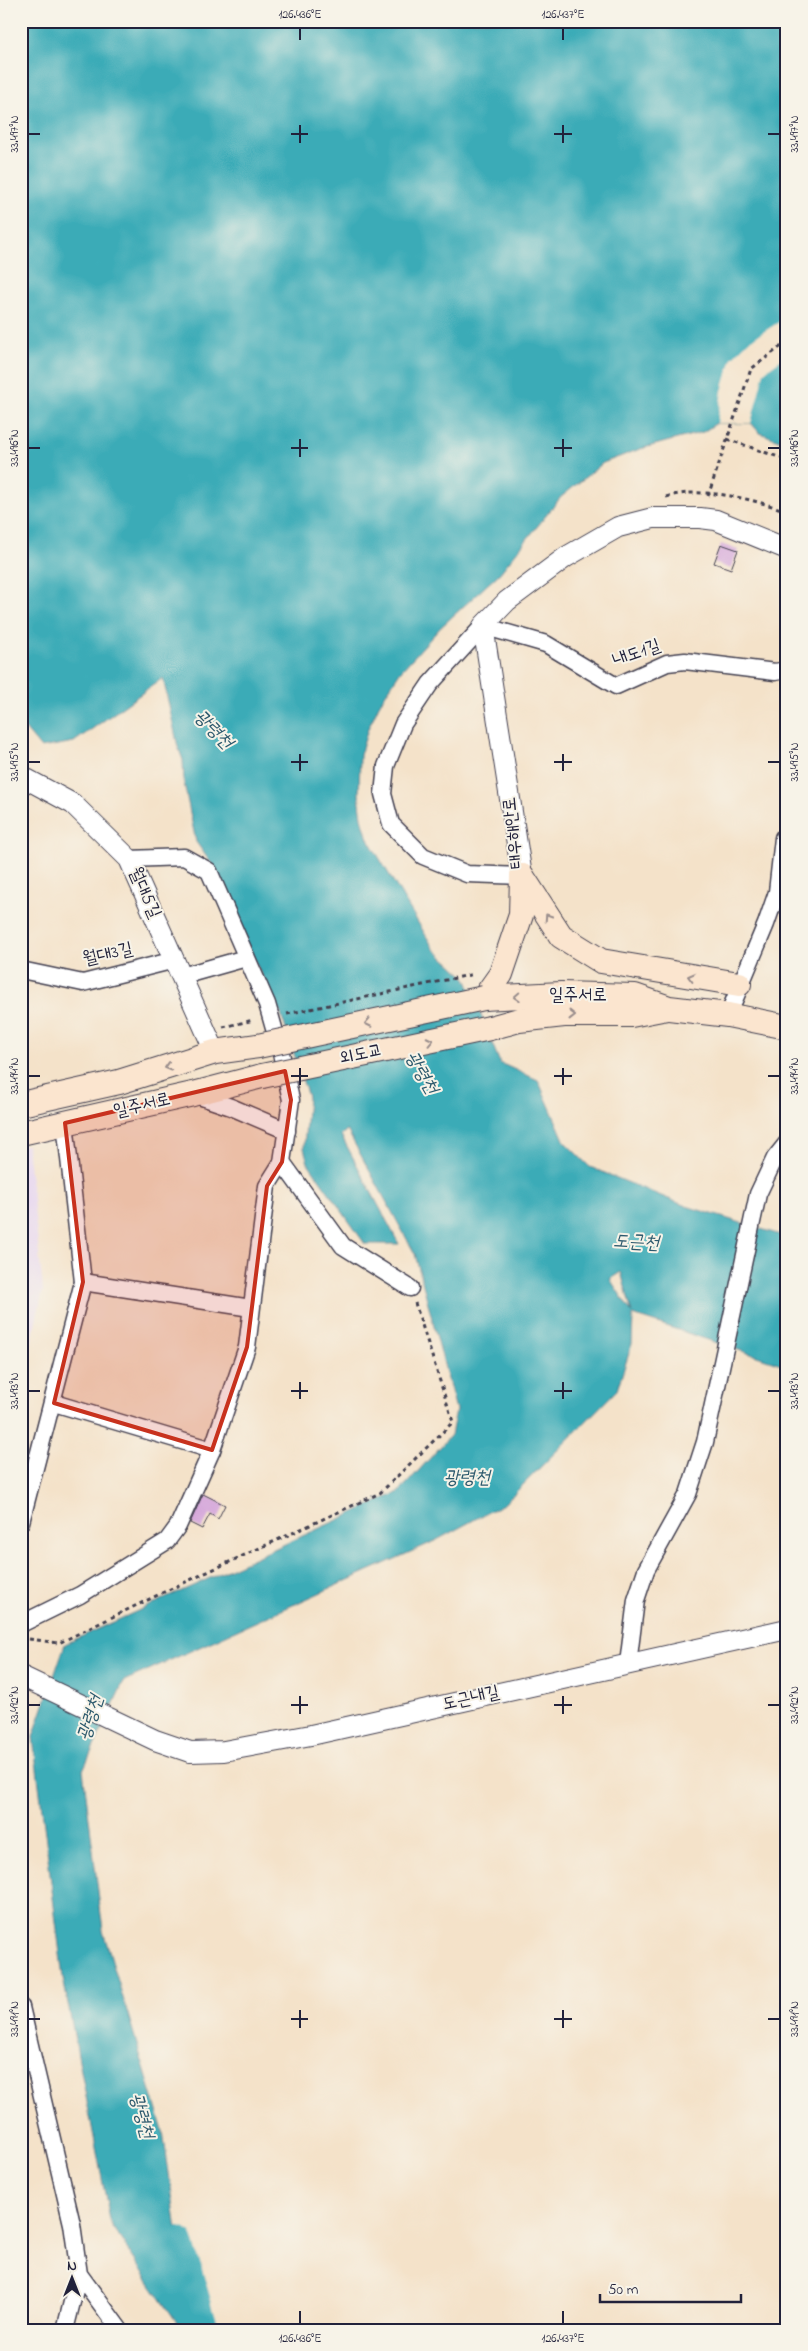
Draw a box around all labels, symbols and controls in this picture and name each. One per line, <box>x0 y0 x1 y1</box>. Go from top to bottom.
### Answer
text: 126.436°E <box>278 6 322 24</box>
text: 126.437°E <box>542 6 584 24</box>
text: 33.497°N <box>6 115 24 153</box>
text: 33.497°N <box>786 115 804 153</box>
text: 33.496°N <box>6 429 24 467</box>
text: 33.496°N <box>786 429 804 467</box>
street label: 내도1길 <box>609 633 665 675</box>
water label: 광령천 <box>187 704 240 757</box>
text: 33.495°N <box>6 742 24 782</box>
text: 33.495°N <box>786 742 804 782</box>
street label: 태우해안로 <box>497 796 531 870</box>
street label: 월대5길 <box>121 863 167 923</box>
one-way arrow <box>545 913 555 922</box>
street label: 월대3길 <box>80 936 136 973</box>
one-way arrow <box>687 972 696 983</box>
street label: 일주서로 <box>549 983 607 1009</box>
one-way arrow <box>513 991 521 1002</box>
one-way arrow <box>568 1010 576 1020</box>
one-way arrow <box>364 1017 373 1028</box>
one-way arrow <box>425 1036 434 1046</box>
street label: 외도교 <box>337 1038 385 1072</box>
water label: 광령천 <box>398 1046 445 1101</box>
text: 33.494°N <box>6 1057 24 1095</box>
text: 33.494°N <box>786 1057 804 1095</box>
one-way arrow <box>165 1061 173 1071</box>
street label: 일주서로 <box>111 1087 173 1125</box>
water label: 도근천 <box>612 1228 661 1258</box>
text: 33.493°N <box>6 1372 24 1410</box>
text: 33.493°N <box>786 1372 804 1410</box>
water label: 광령천 <box>444 1465 492 1492</box>
street label: 도근내길 <box>440 1680 503 1718</box>
text: 33.492°N <box>6 1686 24 1724</box>
text: 33.492°N <box>786 1686 804 1724</box>
water label: 광령천 <box>71 1690 111 1744</box>
text: 33.491°N <box>6 2001 24 2037</box>
text: 33.491°N <box>786 2001 804 2037</box>
water label: 광령천 <box>122 2090 160 2143</box>
north arrow <box>48 2254 98 2304</box>
text: N <box>67 2256 77 2277</box>
scale bar <box>600 2271 742 2303</box>
text: 50 m <box>608 2279 639 2301</box>
text: 126.436°E <box>278 2330 322 2348</box>
text: 126.437°E <box>542 2330 584 2348</box>

